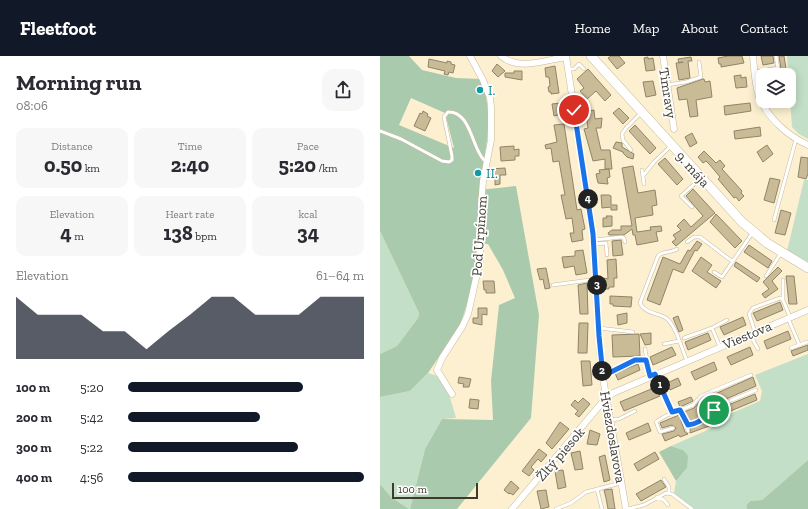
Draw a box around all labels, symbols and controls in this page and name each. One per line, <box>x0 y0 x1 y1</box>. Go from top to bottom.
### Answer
text: Fleetfoot <box>20 17 96 40</box>
text: Home <box>575 20 611 37</box>
text: Map <box>633 20 659 37</box>
text: About <box>681 20 718 37</box>
text: Contact <box>740 20 788 37</box>
street label: Timravy <box>655 66 680 121</box>
map controls <box>756 68 796 108</box>
button: layers <box>756 68 796 108</box>
text: Morning run <box>16 69 142 96</box>
button: share <box>322 69 364 111</box>
place label: I. <box>488 82 496 99</box>
marker: I. <box>475 85 485 95</box>
pin <box>557 93 591 127</box>
text: 08:06 <box>16 98 48 113</box>
icon: check <box>563 99 585 121</box>
text: Distance <box>51 140 93 153</box>
text: Time <box>178 140 202 153</box>
text: Pace <box>297 140 319 153</box>
street label: 9. mája <box>672 148 713 191</box>
text: 0.50 <box>44 153 82 177</box>
text: 2:40 <box>171 153 209 177</box>
text: 5:20 <box>278 153 316 177</box>
text: km <box>82 162 100 175</box>
text: /km <box>316 162 338 175</box>
place label: II. <box>486 165 498 182</box>
marker: II. <box>473 168 483 178</box>
pin: 4 <box>578 189 598 209</box>
text: 4 <box>585 192 591 205</box>
street label: Pod Urpínom <box>468 195 491 277</box>
text: Elevation <box>50 208 94 221</box>
text: Heart rate <box>166 208 214 221</box>
text: kcal <box>299 208 317 221</box>
text: 4 <box>60 221 72 245</box>
text: 138 <box>163 221 193 245</box>
text: 34 <box>297 221 319 245</box>
text: m <box>72 230 84 243</box>
text: bpm <box>193 230 217 243</box>
text: Elevation <box>16 268 68 283</box>
text: 61–64 m <box>316 268 364 283</box>
pin: 3 <box>587 275 607 295</box>
text: 3 <box>594 278 600 291</box>
street label: Viestova <box>719 317 774 354</box>
pin: 2 <box>592 361 612 381</box>
text: 2 <box>599 364 605 377</box>
pin: 1 <box>650 375 670 395</box>
text: 1 <box>658 378 662 391</box>
text: 100 m <box>16 380 50 395</box>
text: 5:20 <box>80 380 104 395</box>
street label: Hviezdoslavova <box>596 390 629 485</box>
pin <box>697 393 731 427</box>
icon: arrive <box>703 399 725 421</box>
text: 200 m <box>16 410 52 425</box>
text: 5:42 <box>80 410 103 425</box>
street label: Žltý piesok <box>532 423 589 485</box>
text: 300 m <box>16 440 52 455</box>
text: 5:22 <box>80 440 103 455</box>
text: 400 m <box>16 470 52 485</box>
text: 4:56 <box>80 470 103 485</box>
scale bar <box>392 481 478 500</box>
text: 100 m <box>398 483 427 496</box>

